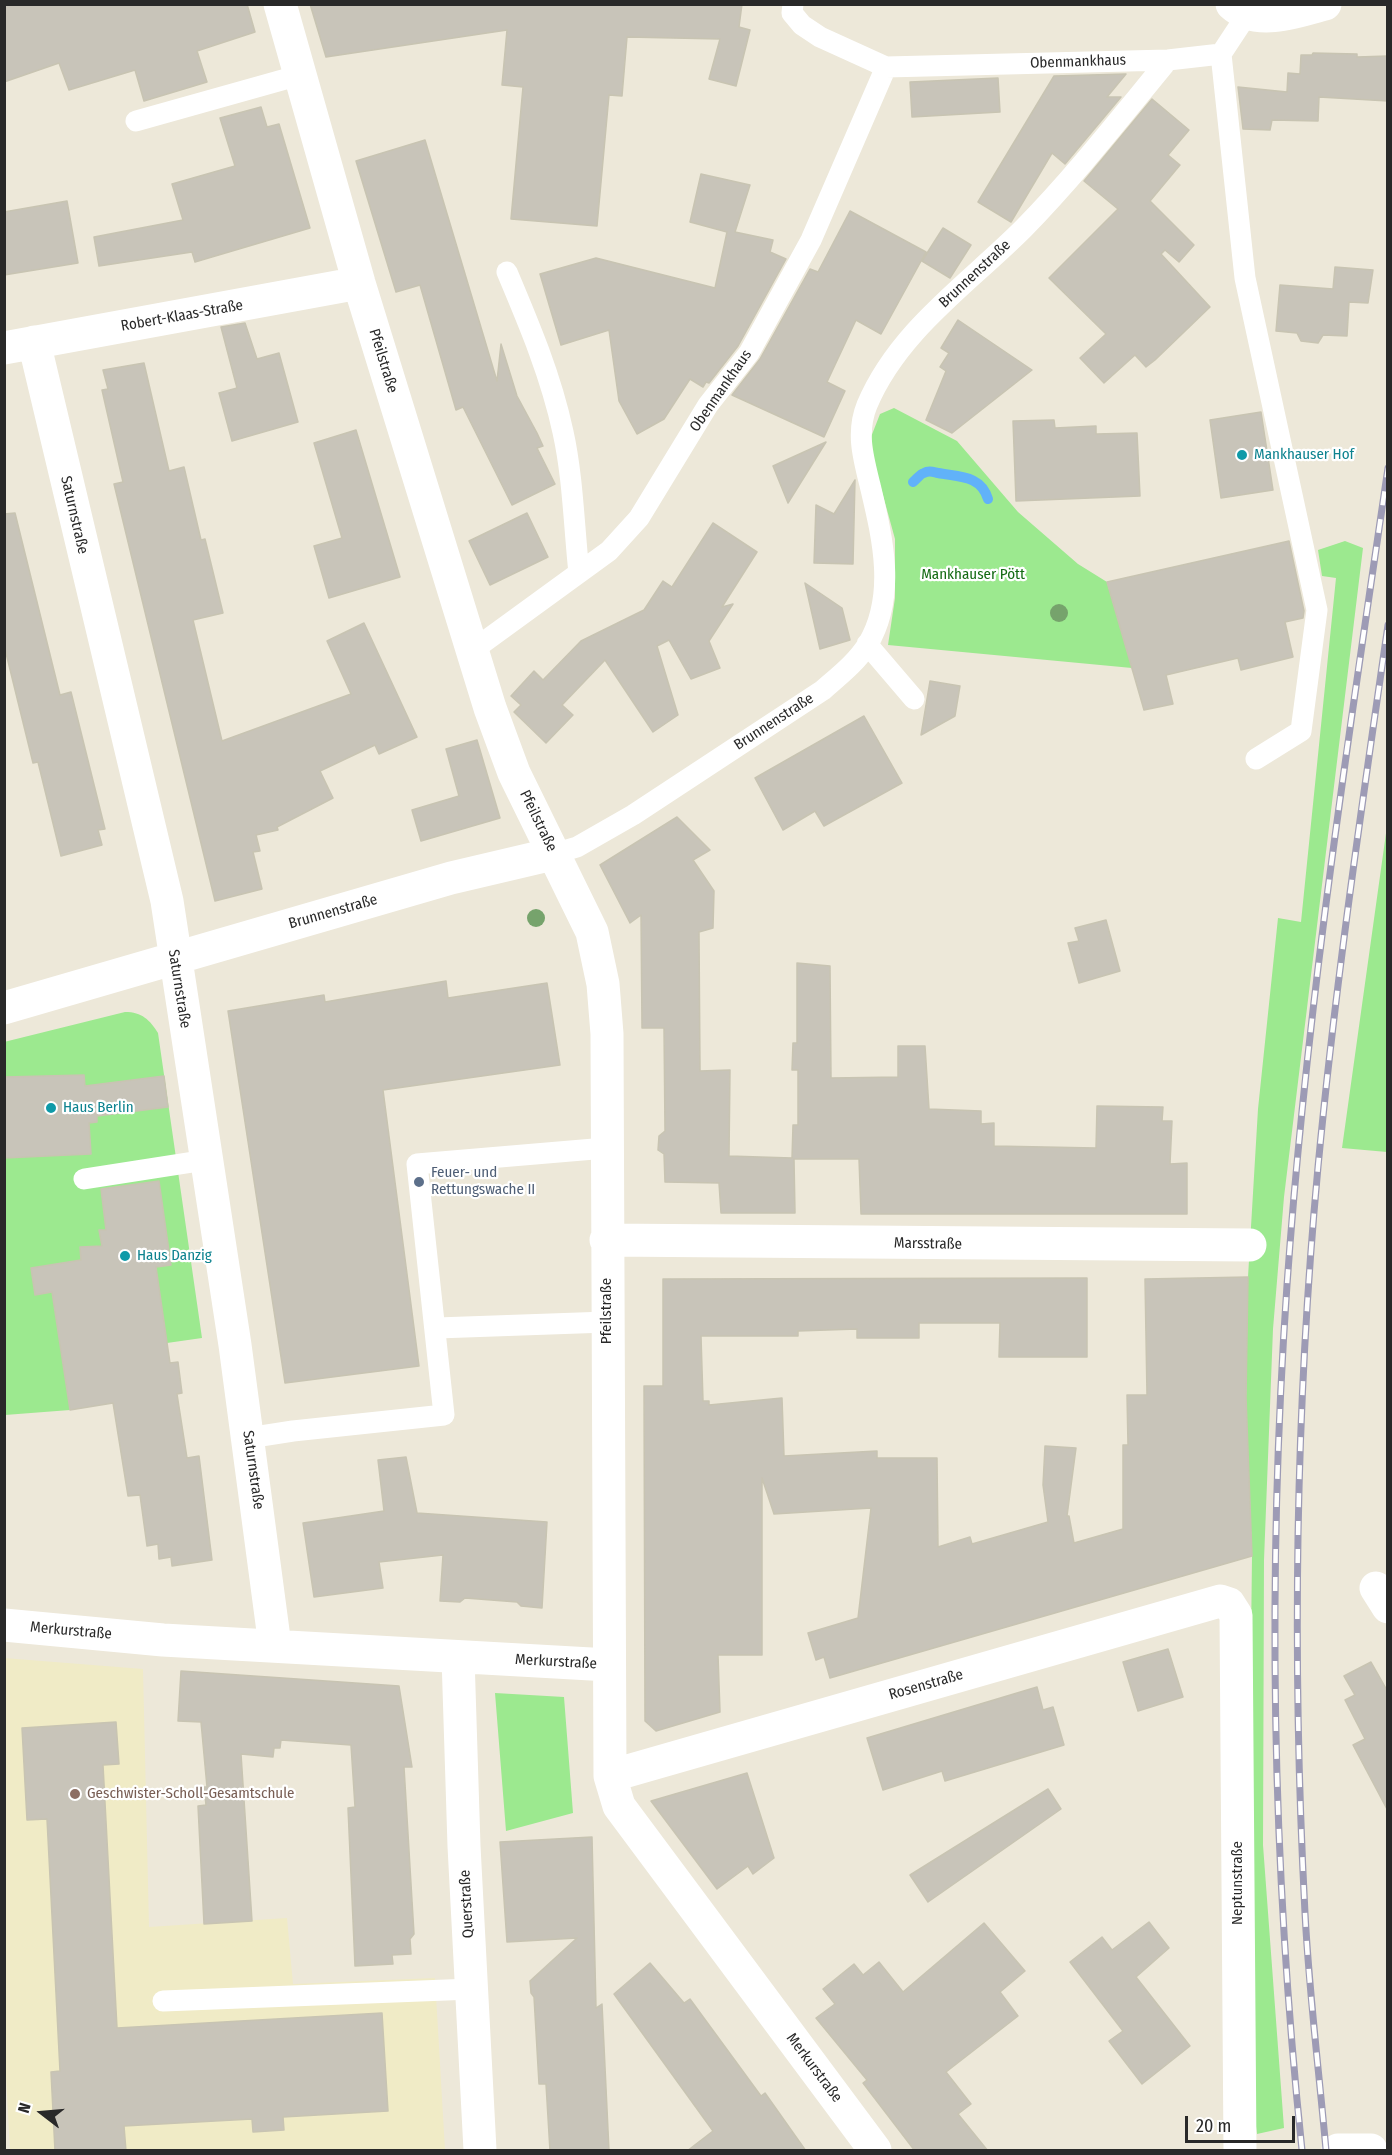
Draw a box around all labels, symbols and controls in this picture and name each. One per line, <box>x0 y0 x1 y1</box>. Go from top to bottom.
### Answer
street label: Obenmankhaus <box>1030 51 1126 73</box>
street label: Brunnenstraße <box>935 236 1015 312</box>
street label: Robert-Klaas-Straße <box>120 296 244 336</box>
street label: Pfeilstraße <box>365 327 401 395</box>
street label: Obenmankhaus <box>686 347 756 435</box>
place label: Mankhauser Hof <box>1254 446 1354 464</box>
marker: Mankhauser Hof <box>1235 448 1249 462</box>
street label: Saturnstraße <box>56 474 92 556</box>
park label: Mankhauser Pött <box>921 566 1025 584</box>
street label: Brunnenstraße <box>731 690 817 754</box>
street label: Pfeilstraße <box>515 787 561 855</box>
street label: Brunnenstraße <box>287 891 379 933</box>
street label: Saturnstraße <box>164 948 194 1030</box>
place label: Haus Berlin <box>63 1099 134 1117</box>
marker: Haus Berlin <box>44 1101 58 1115</box>
place label: Feuer- und Rettungswache II <box>431 1164 535 1199</box>
marker: Feuer- und Rettungswache II <box>412 1175 426 1189</box>
street label: Marsstraße <box>894 1234 962 1254</box>
place label: Haus Danzig <box>137 1247 212 1265</box>
marker: Haus Danzig <box>118 1249 132 1263</box>
street label: Pfeilstraße <box>598 1278 616 1344</box>
street label: Saturnstraße <box>239 1429 267 1511</box>
street label: Merkurstraße <box>29 1618 113 1644</box>
street label: Merkurstraße <box>515 1651 597 1673</box>
street label: Rosenstraße <box>887 1666 965 1704</box>
place label: Geschwister-Scholl-Gesamtschule <box>87 1785 294 1803</box>
marker: Geschwister-Scholl-Gesamtschule <box>68 1787 82 1801</box>
street label: Neptunstraße <box>1229 1841 1247 1925</box>
street label: Querstraße <box>456 1869 478 1939</box>
street label: Merkurstraße <box>782 2030 846 2106</box>
north arrow <box>12 2083 72 2143</box>
text: N <box>14 2101 35 2115</box>
scale bar <box>1188 2104 1298 2142</box>
text: 20 m <box>1196 2115 1231 2137</box>

